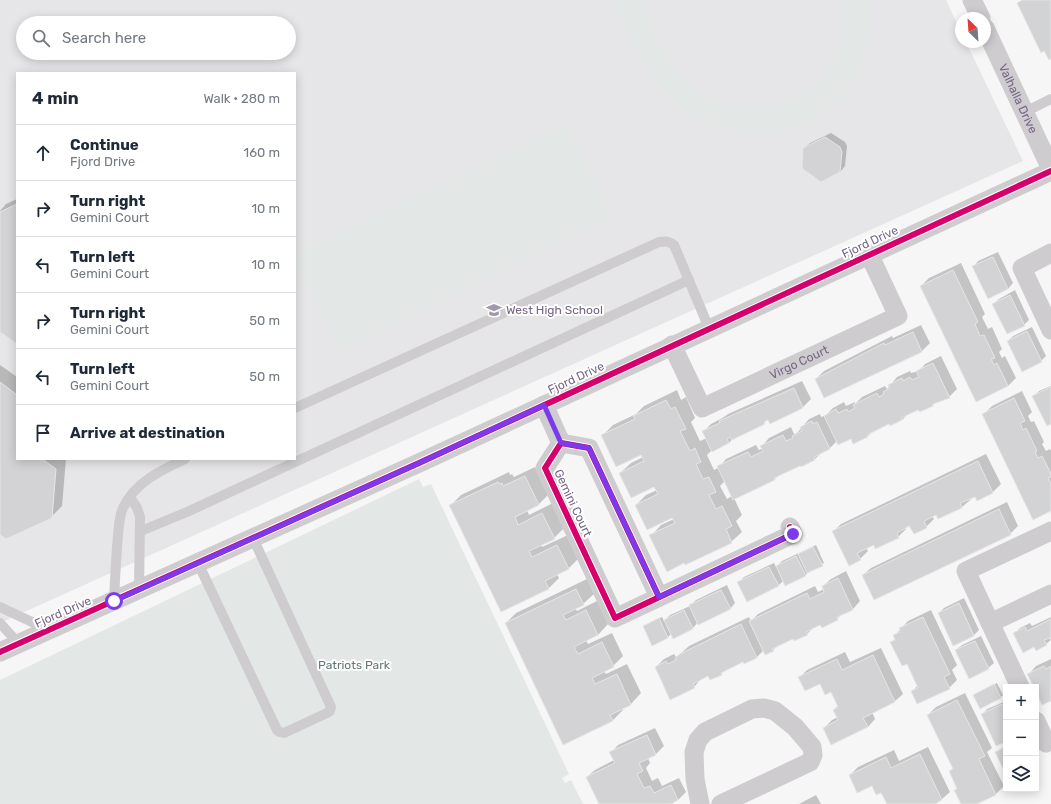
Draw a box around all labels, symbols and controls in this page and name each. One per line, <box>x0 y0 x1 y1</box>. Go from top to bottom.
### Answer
north arrow <box>955 12 991 48</box>
search box <box>16 16 296 60</box>
icon: search <box>30 27 52 49</box>
text: Search here <box>62 29 146 47</box>
street label: Valhalla Drive <box>996 62 1040 136</box>
text: 4 min <box>32 88 79 108</box>
text: Walk · 280 m <box>203 91 280 106</box>
text: Continue <box>70 136 139 154</box>
icon: ahead <box>32 142 54 164</box>
text: 160 m <box>244 145 280 160</box>
text: Fjord Drive <box>70 154 135 169</box>
text: Turn right <box>70 192 145 210</box>
icon: right <box>32 198 54 220</box>
text: 10 m <box>251 201 280 216</box>
text: Gemini Court <box>70 210 149 225</box>
street label: Fjord Drive <box>840 223 901 261</box>
text: Turn left <box>70 248 135 266</box>
icon: left <box>32 254 54 276</box>
text: 10 m <box>251 257 280 272</box>
text: Gemini Court <box>70 266 149 281</box>
school or university icon: West High School <box>485 301 503 319</box>
place label: West High School <box>506 303 603 317</box>
text: Turn right <box>70 304 145 322</box>
icon: right <box>32 310 54 332</box>
text: 50 m <box>249 313 280 328</box>
text: Gemini Court <box>70 322 149 337</box>
street label: Virgo Court <box>767 342 831 382</box>
street label: Fjord Drive <box>546 359 607 397</box>
text: Turn left <box>70 360 135 378</box>
icon: left <box>32 366 54 388</box>
text: 50 m <box>249 369 280 384</box>
text: Gemini Court <box>70 378 149 393</box>
icon: arrive <box>32 422 54 444</box>
text: Arrive at destination <box>70 424 225 442</box>
street label: Gemini Court <box>551 467 595 539</box>
route end <box>784 525 802 543</box>
route start <box>105 592 123 610</box>
street label: Fjord Drive <box>33 593 94 631</box>
park label: Patriots Park <box>318 658 391 672</box>
map controls <box>1003 684 1039 792</box>
button: + <box>1003 684 1039 720</box>
button: − <box>1003 720 1039 756</box>
button: layers <box>1003 756 1039 792</box>

